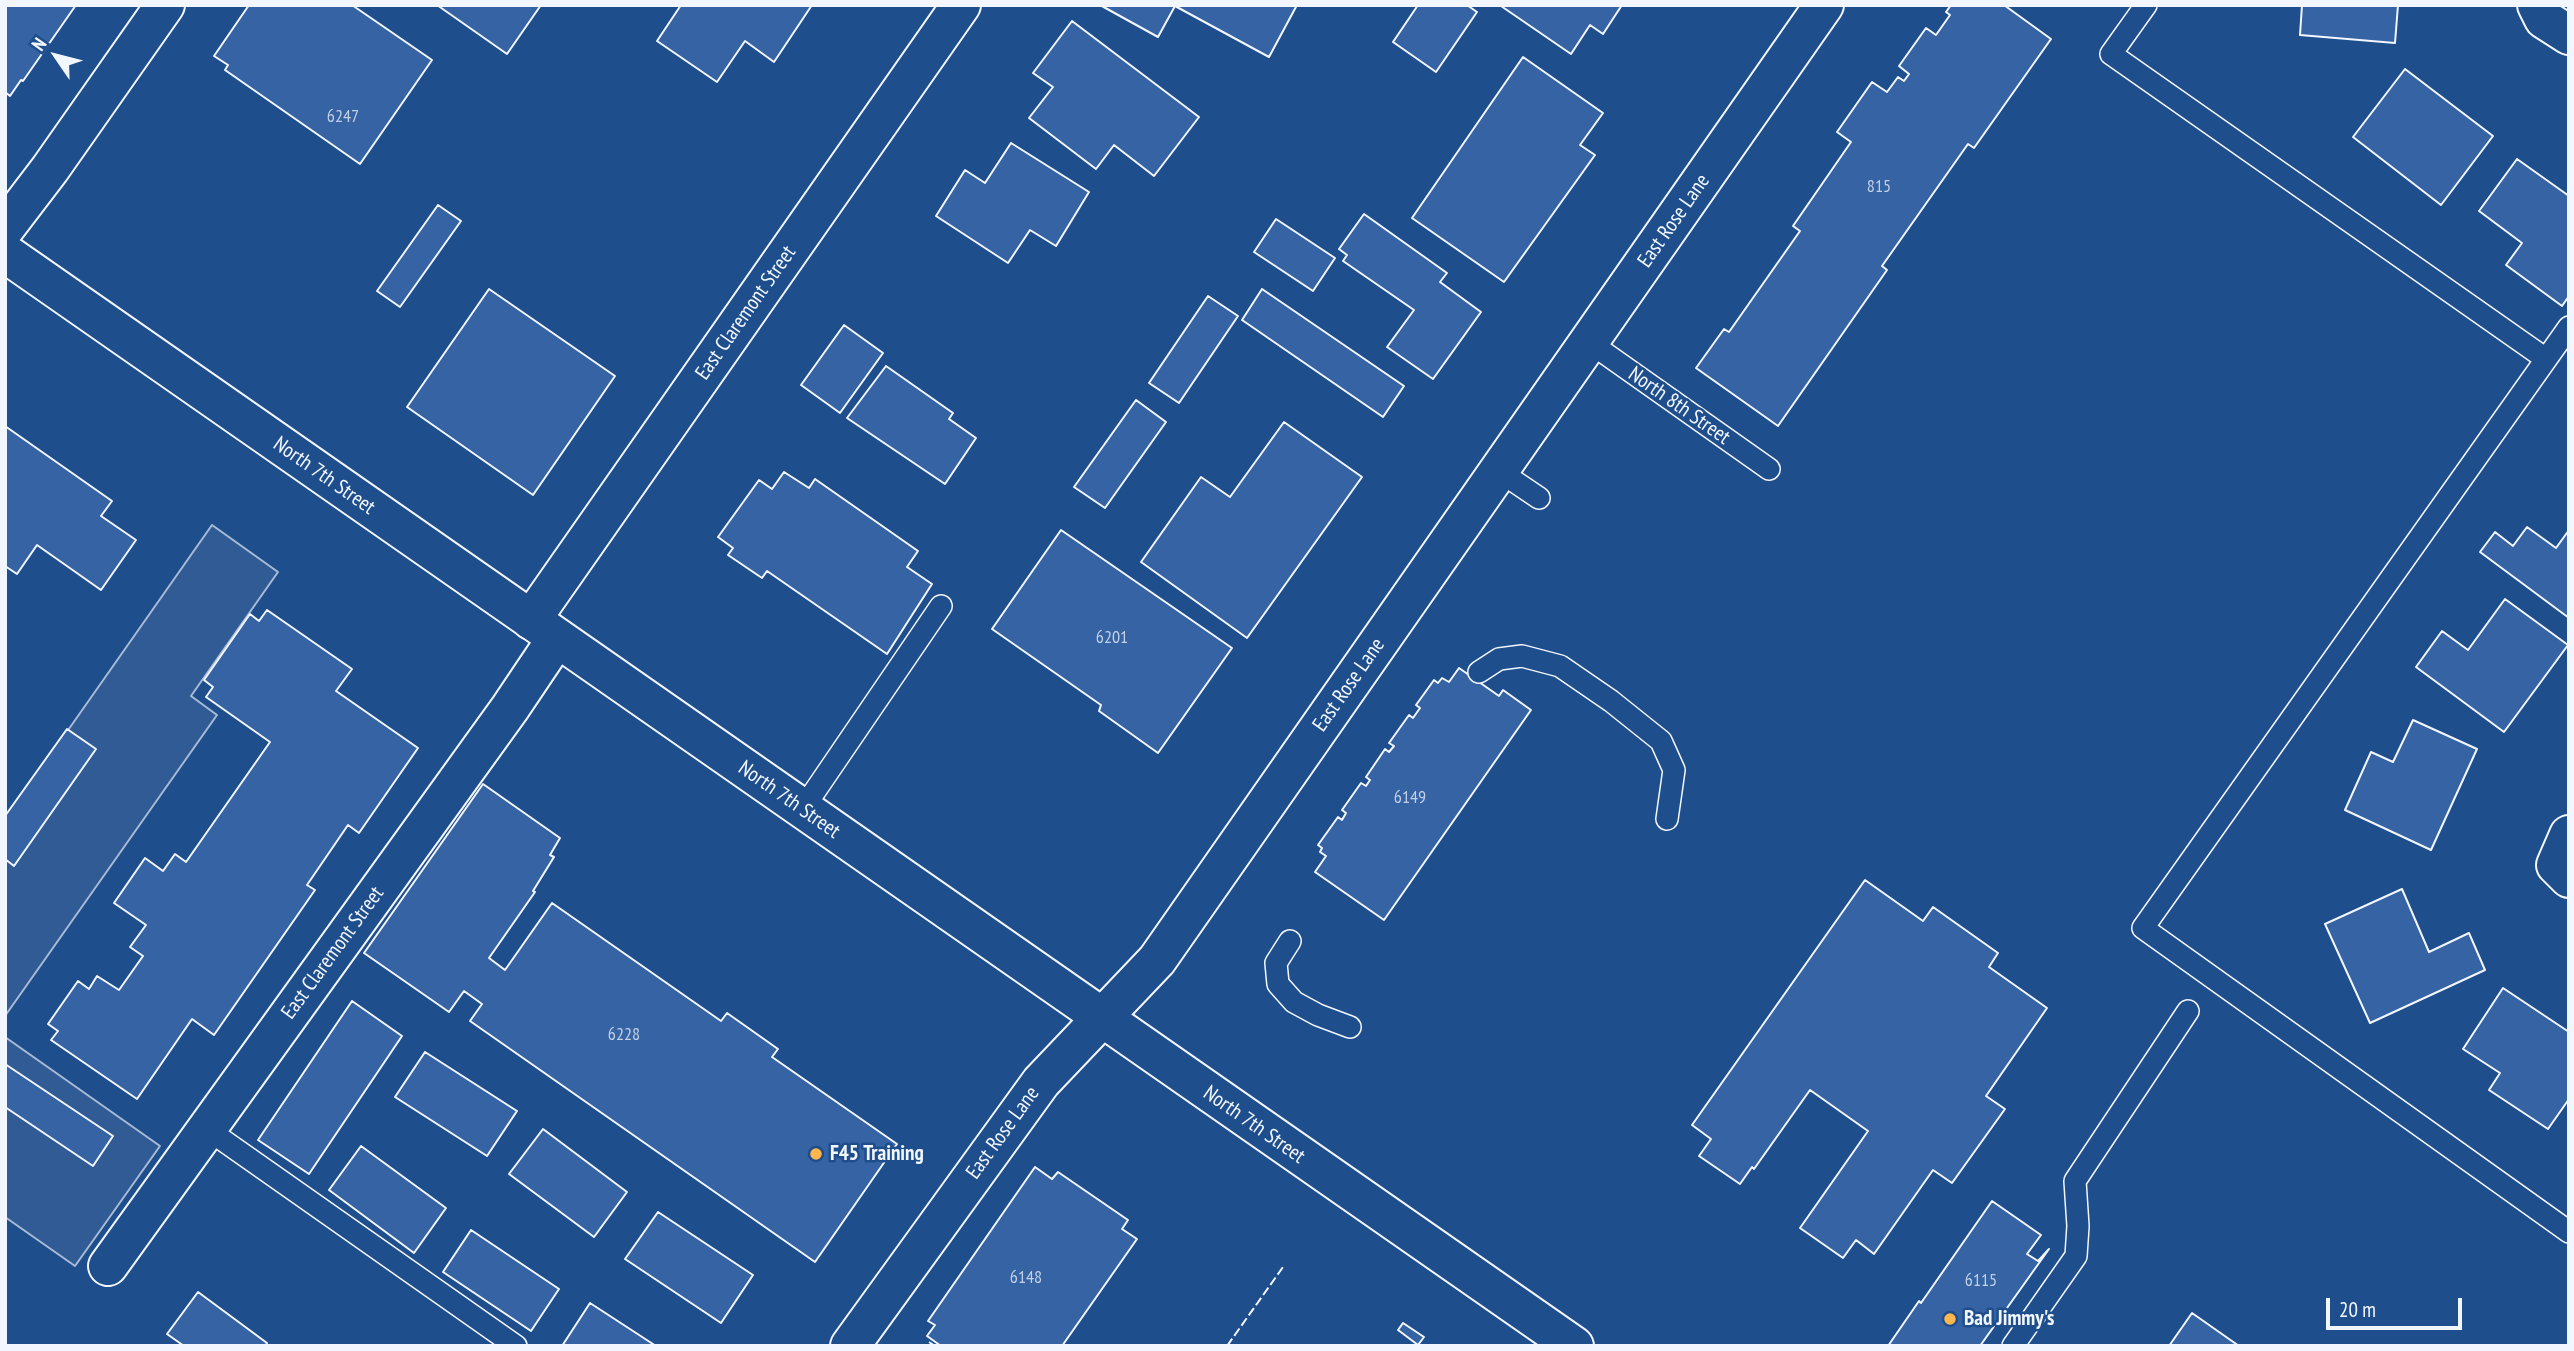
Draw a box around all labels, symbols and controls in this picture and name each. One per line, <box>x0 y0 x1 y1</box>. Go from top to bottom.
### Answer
north arrow <box>21 21 91 91</box>
text: N <box>26 33 52 55</box>
house number: 6247 <box>327 106 359 128</box>
street label: East Rose Lane <box>1633 170 1715 272</box>
house number: 815 <box>1867 176 1891 198</box>
street label: East Claremont Street <box>690 241 802 385</box>
street label: North 8th Street <box>1623 362 1735 450</box>
street label: North 7th Street <box>268 432 380 520</box>
house number: 6201 <box>1096 627 1128 649</box>
street label: East Rose Lane <box>1308 634 1390 736</box>
street label: North 7th Street <box>733 756 845 844</box>
house number: 6149 <box>1394 787 1426 809</box>
street label: East Claremont Street <box>276 882 390 1024</box>
house number: 6228 <box>608 1024 640 1046</box>
street label: North 7th Street <box>1198 1081 1310 1169</box>
street label: East Rose Lane <box>961 1082 1045 1184</box>
place label: F45 Training <box>830 1141 924 1167</box>
marker: F45 Training <box>808 1146 824 1162</box>
house number: 6148 <box>1010 1267 1042 1289</box>
house number: 6115 <box>1965 1270 1997 1292</box>
scale bar <box>2329 1284 2466 1328</box>
text: 20 m <box>2339 1296 2376 1323</box>
place label: Bad Jimmy's <box>1964 1306 2054 1332</box>
marker: Bad Jimmy's <box>1942 1311 1958 1327</box>

